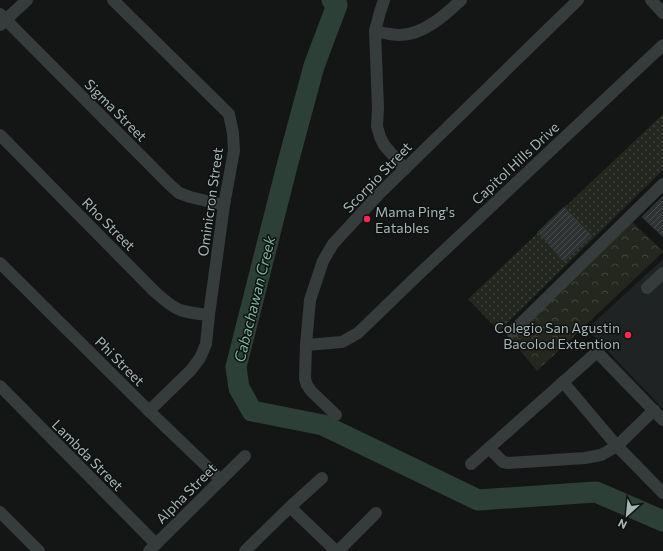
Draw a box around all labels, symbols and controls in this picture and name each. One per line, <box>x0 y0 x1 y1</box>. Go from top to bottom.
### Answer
street label: Sigma Street <box>81 75 151 145</box>
street label: Capitol Hills Drive <box>468 118 562 208</box>
street label: Scorpio Street <box>339 138 415 216</box>
street label: Ominicron Street <box>194 146 226 258</box>
street label: Rho Street <box>79 194 139 254</box>
place label: Mama Ping's Eatables <box>375 203 455 236</box>
marker: Mama Ping's Eatables <box>362 214 372 224</box>
water label: Cabachawan Creek <box>230 233 279 364</box>
place label: Colegio San Agustin Bacolod Extention <box>494 319 620 352</box>
marker: Colegio San Agustin Bacolod Extention <box>623 330 633 340</box>
street label: Phi Street <box>92 333 148 389</box>
street label: Lambda Street <box>49 416 127 494</box>
street label: Alpha Street <box>152 459 220 527</box>
north arrow <box>607 495 647 535</box>
text: N <box>616 517 629 532</box>

